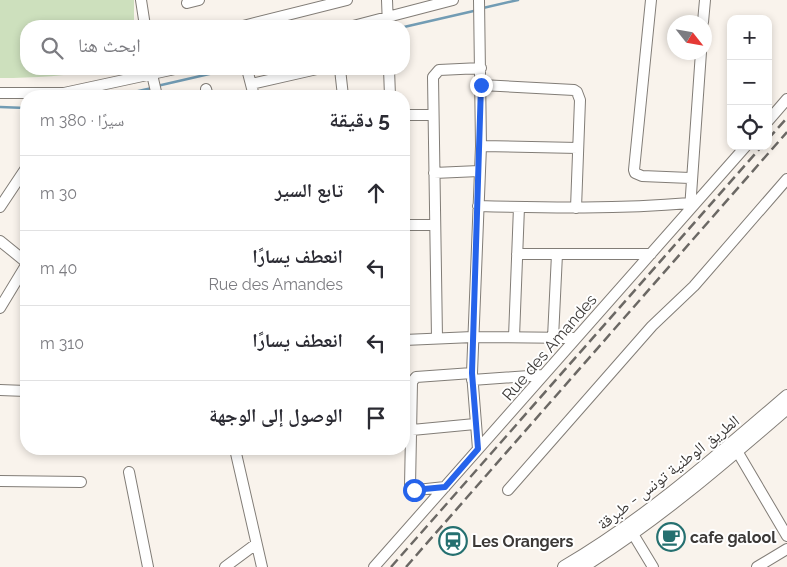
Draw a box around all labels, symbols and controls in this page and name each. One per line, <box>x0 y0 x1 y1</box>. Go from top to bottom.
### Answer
north arrow <box>667 15 712 60</box>
map controls <box>727 15 772 150</box>
button: + <box>727 15 772 60</box>
search box <box>20 20 410 75</box>
icon: search <box>38 34 66 62</box>
text: ابحث هنا <box>78 34 141 56</box>
button: − <box>727 60 772 105</box>
route end <box>470 74 493 97</box>
button: locate <box>727 105 772 150</box>
text: 5 دقيقة <box>329 107 390 132</box>
text: سيرًا · 380 m <box>40 111 124 130</box>
text: تابع السير <box>275 179 343 201</box>
icon: ahead <box>362 179 390 207</box>
text: 30 m <box>40 184 77 203</box>
text: انعطف يسارًا <box>252 245 343 267</box>
icon: left <box>362 254 390 282</box>
text: 40 m <box>40 259 77 278</box>
text: Rue des Amandes <box>208 275 343 294</box>
street label: Rue des Amandes <box>498 290 601 404</box>
text: انعطف يسارًا <box>252 329 343 351</box>
icon: left <box>362 329 390 357</box>
text: 310 m <box>40 334 84 353</box>
text: الوصول إلى الوجهة <box>209 404 343 426</box>
icon: arrive <box>362 404 390 432</box>
street label: الطريق الوطنية تونس - طبرقة <box>594 411 744 534</box>
route start <box>403 479 426 502</box>
cafe icon: cafe galool <box>656 522 686 552</box>
station icon: Les Orangers <box>438 526 468 556</box>
place label: cafe galool <box>690 528 777 547</box>
place label: Les Orangers <box>472 532 574 551</box>

